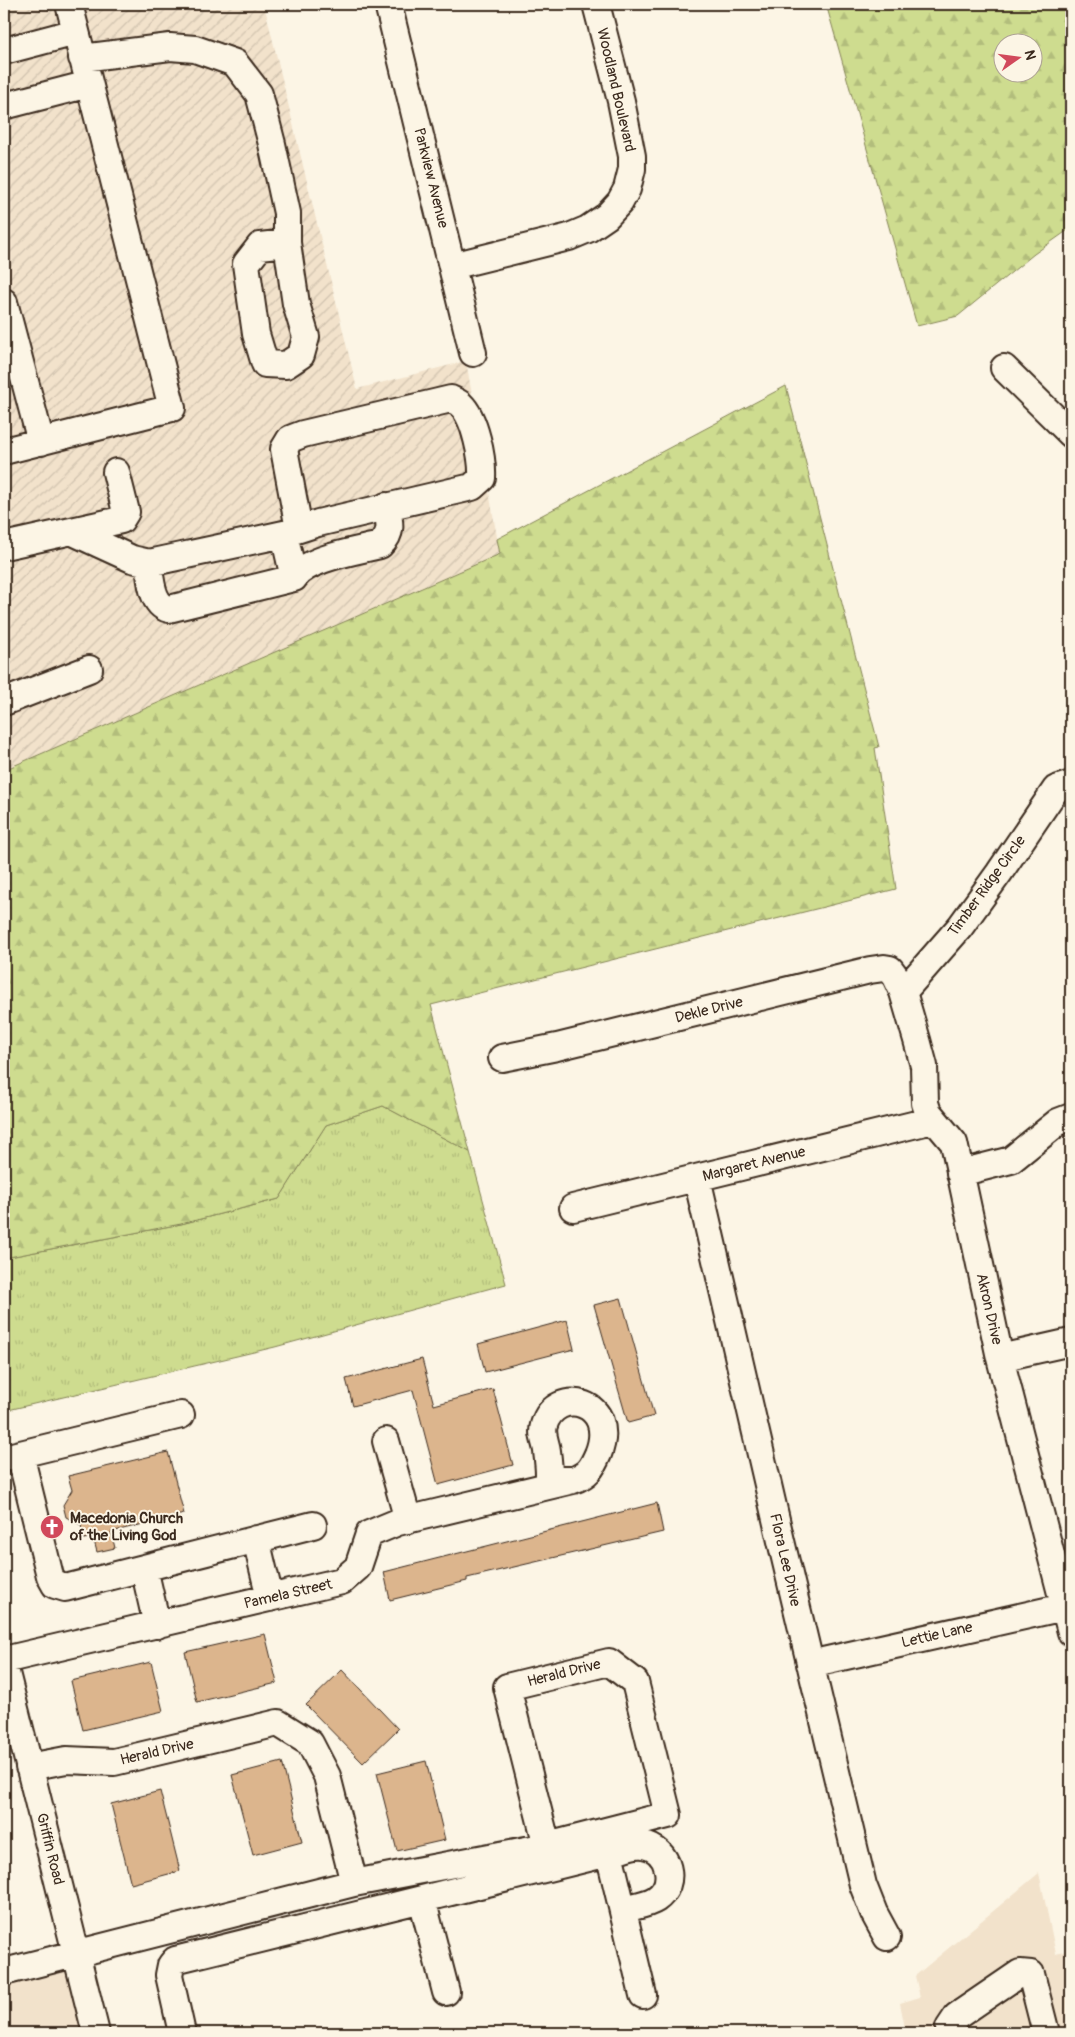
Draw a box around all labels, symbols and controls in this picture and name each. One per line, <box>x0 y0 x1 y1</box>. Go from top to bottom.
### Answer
street label: Woodland Boulevard <box>592 26 640 154</box>
north arrow <box>992 32 1042 82</box>
text: N <box>1021 48 1040 62</box>
street label: Parkview Avenue <box>409 126 453 231</box>
street label: Timber Ridge Circle <box>944 831 1030 940</box>
street label: Dekle Drive <box>673 992 746 1028</box>
street label: Margaret Avenue <box>701 1142 808 1186</box>
street label: Akron Drive <box>972 1271 1007 1347</box>
place label: Macedonia Church of the Living God <box>69 1509 183 1545</box>
street label: Flora Lee Drive <box>765 1512 805 1609</box>
church icon: Macedonia Church of the Living God <box>39 1514 65 1540</box>
street label: Pamela Street <box>242 1574 335 1613</box>
street label: Lettie Lane <box>900 1617 975 1652</box>
street label: Herald Drive <box>525 1655 603 1691</box>
street label: Herald Drive <box>118 1734 196 1770</box>
street label: Griffin Road <box>32 1811 68 1887</box>

